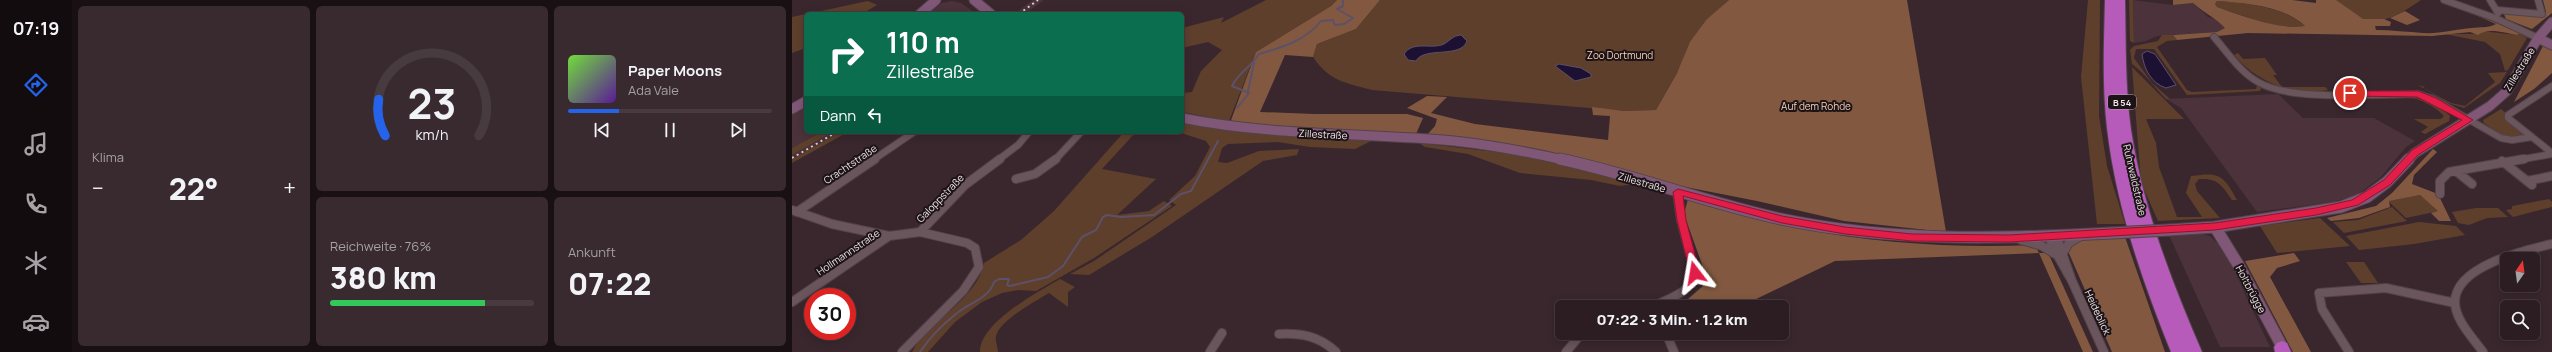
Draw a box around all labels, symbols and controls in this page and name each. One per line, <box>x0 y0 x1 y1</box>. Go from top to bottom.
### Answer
text: 07:19 <box>13 16 59 40</box>
text: 110 m <box>886 23 960 61</box>
icon: right <box>820 28 872 80</box>
street label: Zillestraße <box>2500 44 2538 94</box>
park label: Zoo Dortmund <box>1587 48 1653 62</box>
text: Zillestraße <box>886 59 974 83</box>
text: Paper Moons <box>628 60 722 81</box>
icon: directions <box>22 71 50 99</box>
text: 23 <box>408 75 456 131</box>
pin <box>2333 76 2367 110</box>
text: Ada Vale <box>628 81 679 99</box>
icon: arrive <box>2339 82 2361 104</box>
road number: B 54 <box>2108 95 2136 109</box>
park label: Auf dem Rohde <box>1781 99 1851 113</box>
icon: left <box>864 104 886 126</box>
text: Dann <box>820 105 856 126</box>
icon: previous <box>591 119 613 141</box>
icon: pause <box>659 119 681 141</box>
icon: next <box>727 119 749 141</box>
text: km/h <box>415 125 449 144</box>
street label: Zillestraße <box>1298 126 1348 142</box>
icon: music <box>22 130 50 158</box>
street label: Crachtstraße <box>821 141 880 187</box>
street label: Ruhrwaldstraße <box>2120 143 2150 217</box>
text: Klima <box>92 148 124 166</box>
text: 22° <box>169 168 218 209</box>
street label: Zillestraße <box>1616 169 1668 196</box>
street label: Galoppstraße <box>913 170 967 225</box>
text: − <box>92 173 104 203</box>
text: + <box>283 173 296 203</box>
icon: phone <box>22 190 50 218</box>
street label: Hollmannstraße <box>814 226 882 278</box>
text: Reichweite · 76% <box>330 237 431 255</box>
text: Ankunft <box>568 243 616 261</box>
icon: climate <box>22 249 50 277</box>
position arrow <box>1674 252 1716 294</box>
north arrow <box>2500 252 2540 292</box>
map controls <box>2500 252 2540 340</box>
text: 380 km <box>330 257 437 298</box>
text: 07:22 <box>568 263 652 304</box>
street label: Holtbrügge <box>2233 263 2270 315</box>
street label: Heideblick <box>2082 287 2115 338</box>
speed limit sign: 30 <box>804 288 856 340</box>
button: search <box>2500 300 2540 340</box>
icon: car <box>22 308 50 336</box>
text: 07:22 · 3 Min. · 1.2 km <box>1597 309 1747 330</box>

